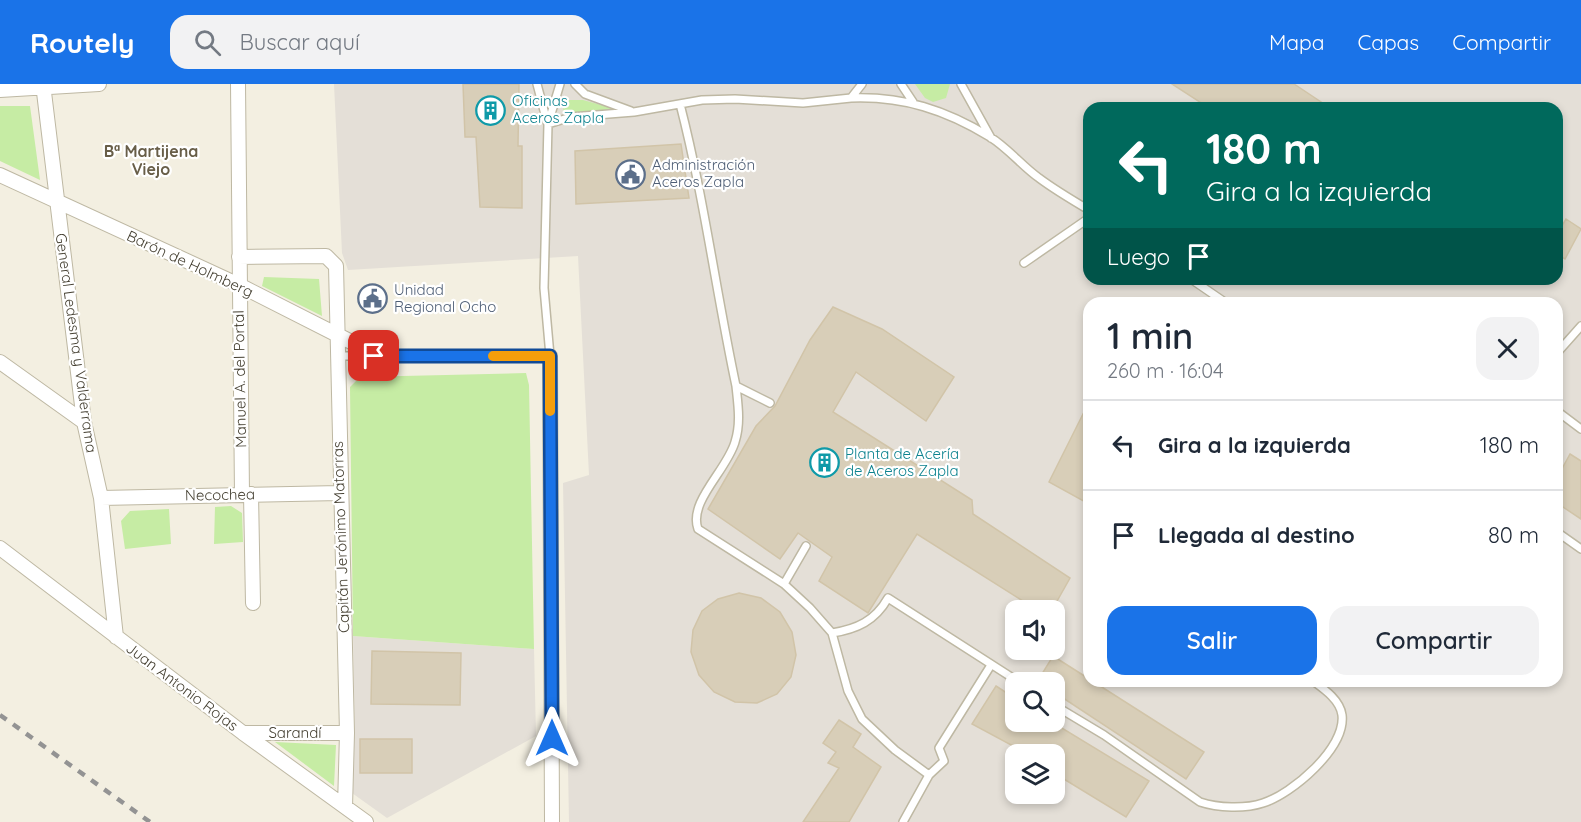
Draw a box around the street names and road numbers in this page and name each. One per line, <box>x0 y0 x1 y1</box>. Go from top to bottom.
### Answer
street label: Barón de Holmberg <box>124 226 257 301</box>
street label: General Ledesma y Valderrama <box>52 232 101 454</box>
street label: Manuel A. del Portal <box>229 310 250 448</box>
street label: Capitán Jerónimo Matorras <box>328 441 353 633</box>
street label: Necochea <box>185 484 255 505</box>
street label: Juan Antonio Rojas <box>122 638 242 735</box>
street label: Sarandí <box>268 723 322 742</box>

